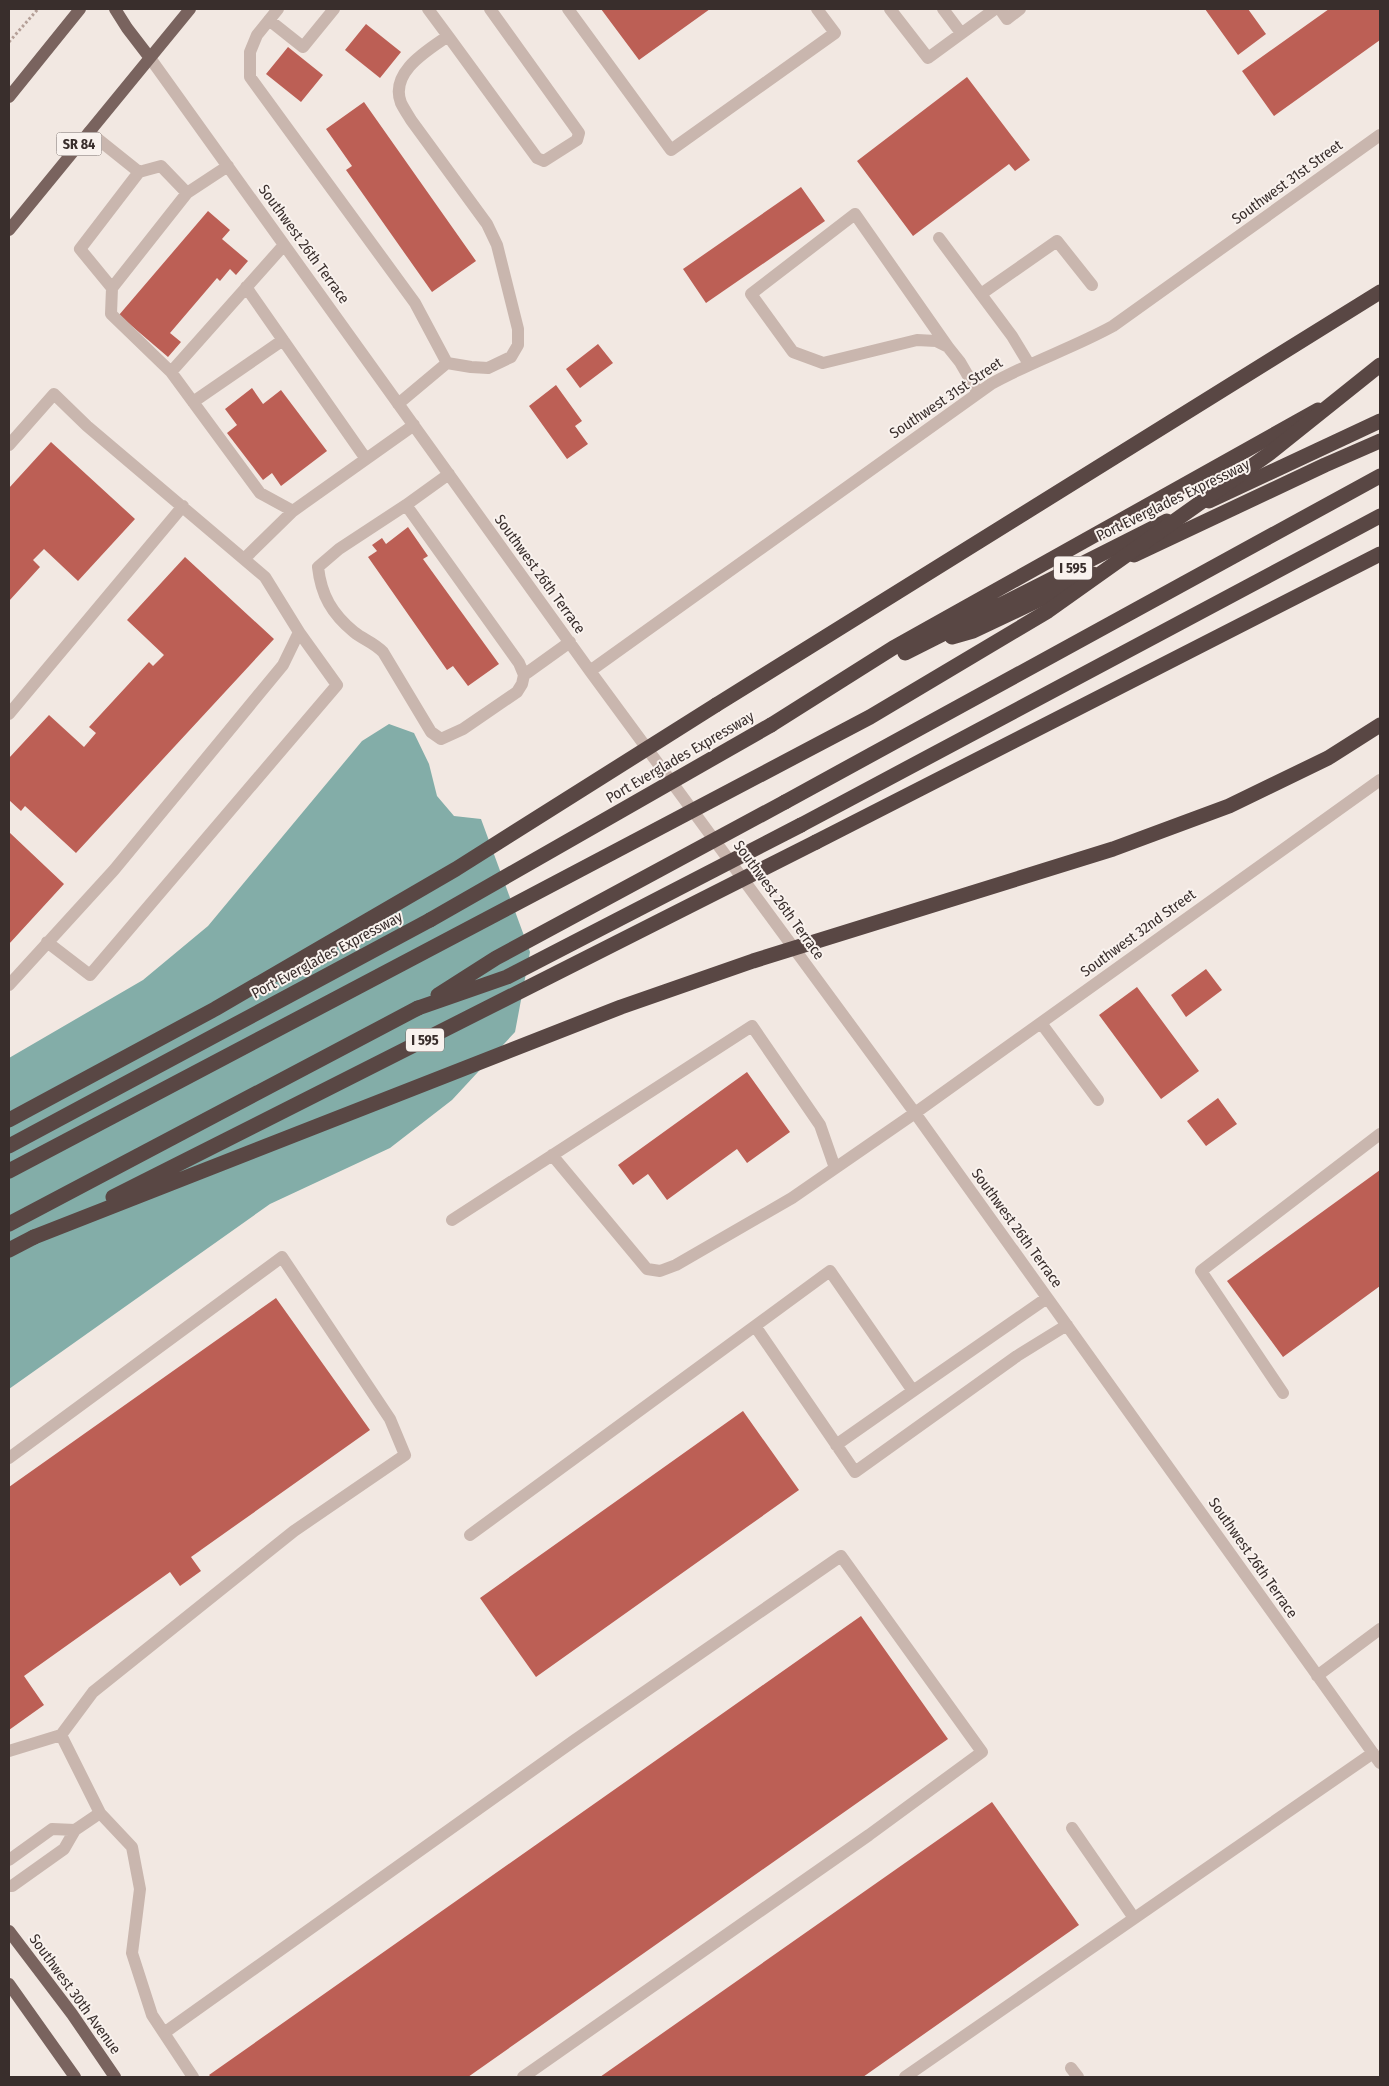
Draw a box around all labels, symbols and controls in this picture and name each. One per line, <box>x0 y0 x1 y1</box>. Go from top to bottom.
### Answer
road number: SR 84 <box>56 132 102 156</box>
street label: Southwest 31st Street <box>1228 136 1346 228</box>
street label: Southwest 26th Terrace <box>255 181 353 307</box>
street label: Southwest 31st Street <box>886 354 1006 442</box>
street label: Port Everglades Expressway <box>1093 455 1253 545</box>
street label: Southwest 26th Terrace <box>491 511 589 637</box>
road number: I 595 <box>1054 556 1092 580</box>
street label: Port Everglades Expressway <box>603 707 758 807</box>
street label: Southwest 26th Terrace <box>730 837 828 963</box>
street label: Southwest 32nd Street <box>1077 885 1199 981</box>
street label: Port Everglades Expressway <box>249 907 406 1002</box>
road number: I 595 <box>406 1028 444 1052</box>
street label: Southwest 26th Terrace <box>968 1165 1066 1291</box>
street label: Southwest 26th Terrace <box>1205 1494 1301 1622</box>
street label: Southwest 30th Avenue <box>25 1930 125 2058</box>

